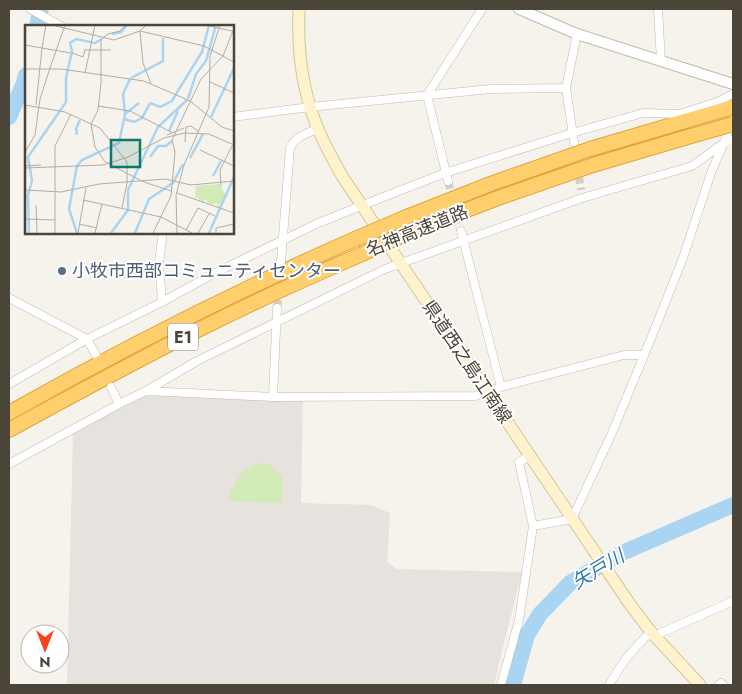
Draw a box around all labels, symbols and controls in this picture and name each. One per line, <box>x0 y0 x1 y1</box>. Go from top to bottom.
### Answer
inset map <box>25 25 234 234</box>
street label: 名神高速道路 <box>362 199 472 263</box>
place label: 小牧市西部コミュニティセンター <box>72 258 341 284</box>
marker: 小牧市西部コミュニティセンター <box>56 265 68 277</box>
street label: 県道西之島江南線 <box>416 295 518 429</box>
road number: E1 <box>168 324 198 351</box>
water label: 矢戸川 <box>567 542 631 595</box>
north arrow <box>20 624 70 674</box>
text: N <box>39 652 51 672</box>

